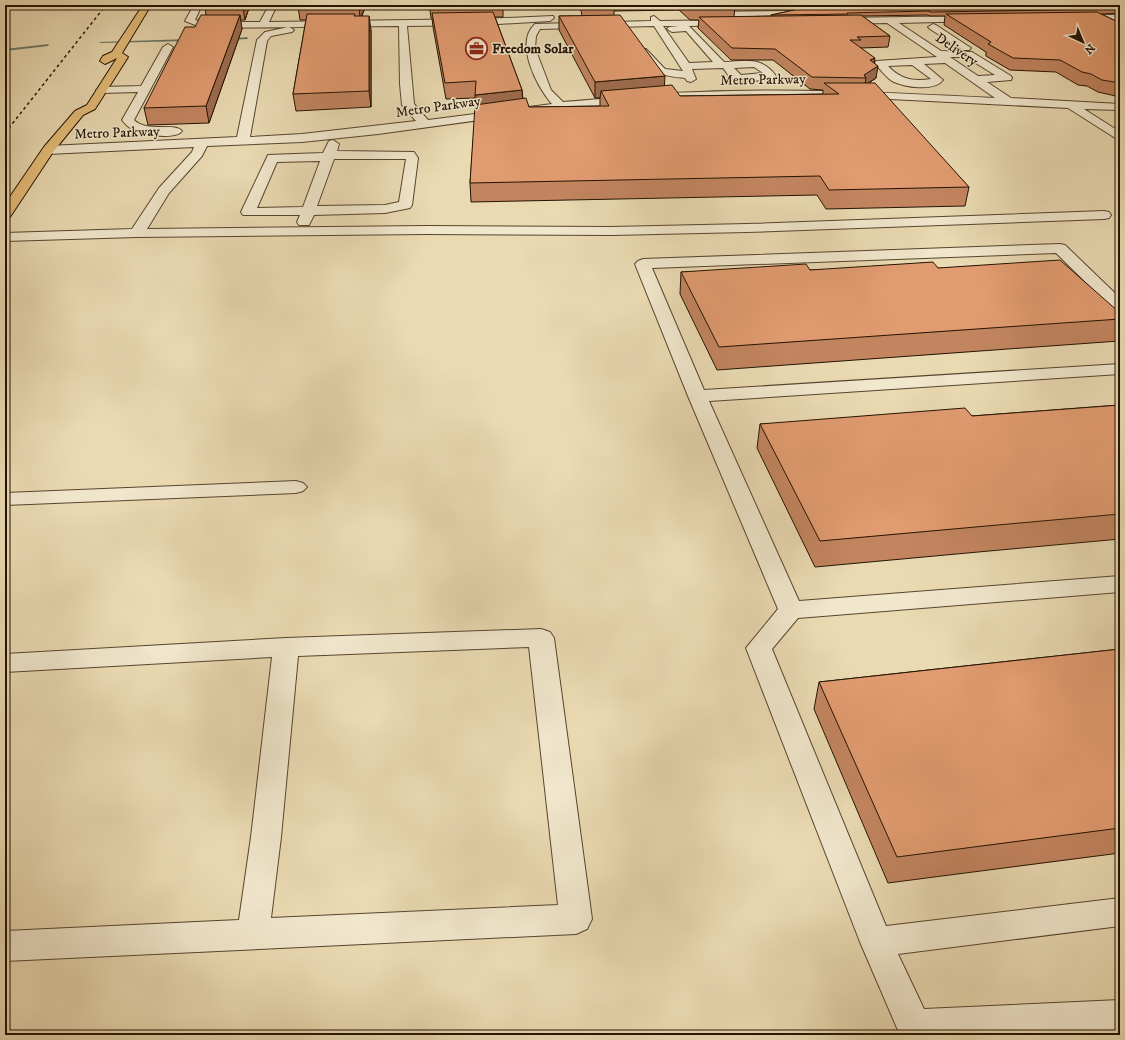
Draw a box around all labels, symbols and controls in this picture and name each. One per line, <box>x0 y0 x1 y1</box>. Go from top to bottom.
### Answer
north arrow <box>1063 22 1103 62</box>
street label: Delivery <box>932 29 982 71</box>
office icon: Freedom Solar <box>464 35 490 61</box>
place label: Freedom Solar <box>492 40 574 58</box>
text: N <box>1081 40 1097 57</box>
street label: Metro Parkway <box>720 70 806 90</box>
street label: Metro Parkway <box>395 92 482 122</box>
street label: Metro Parkway <box>74 123 160 143</box>

